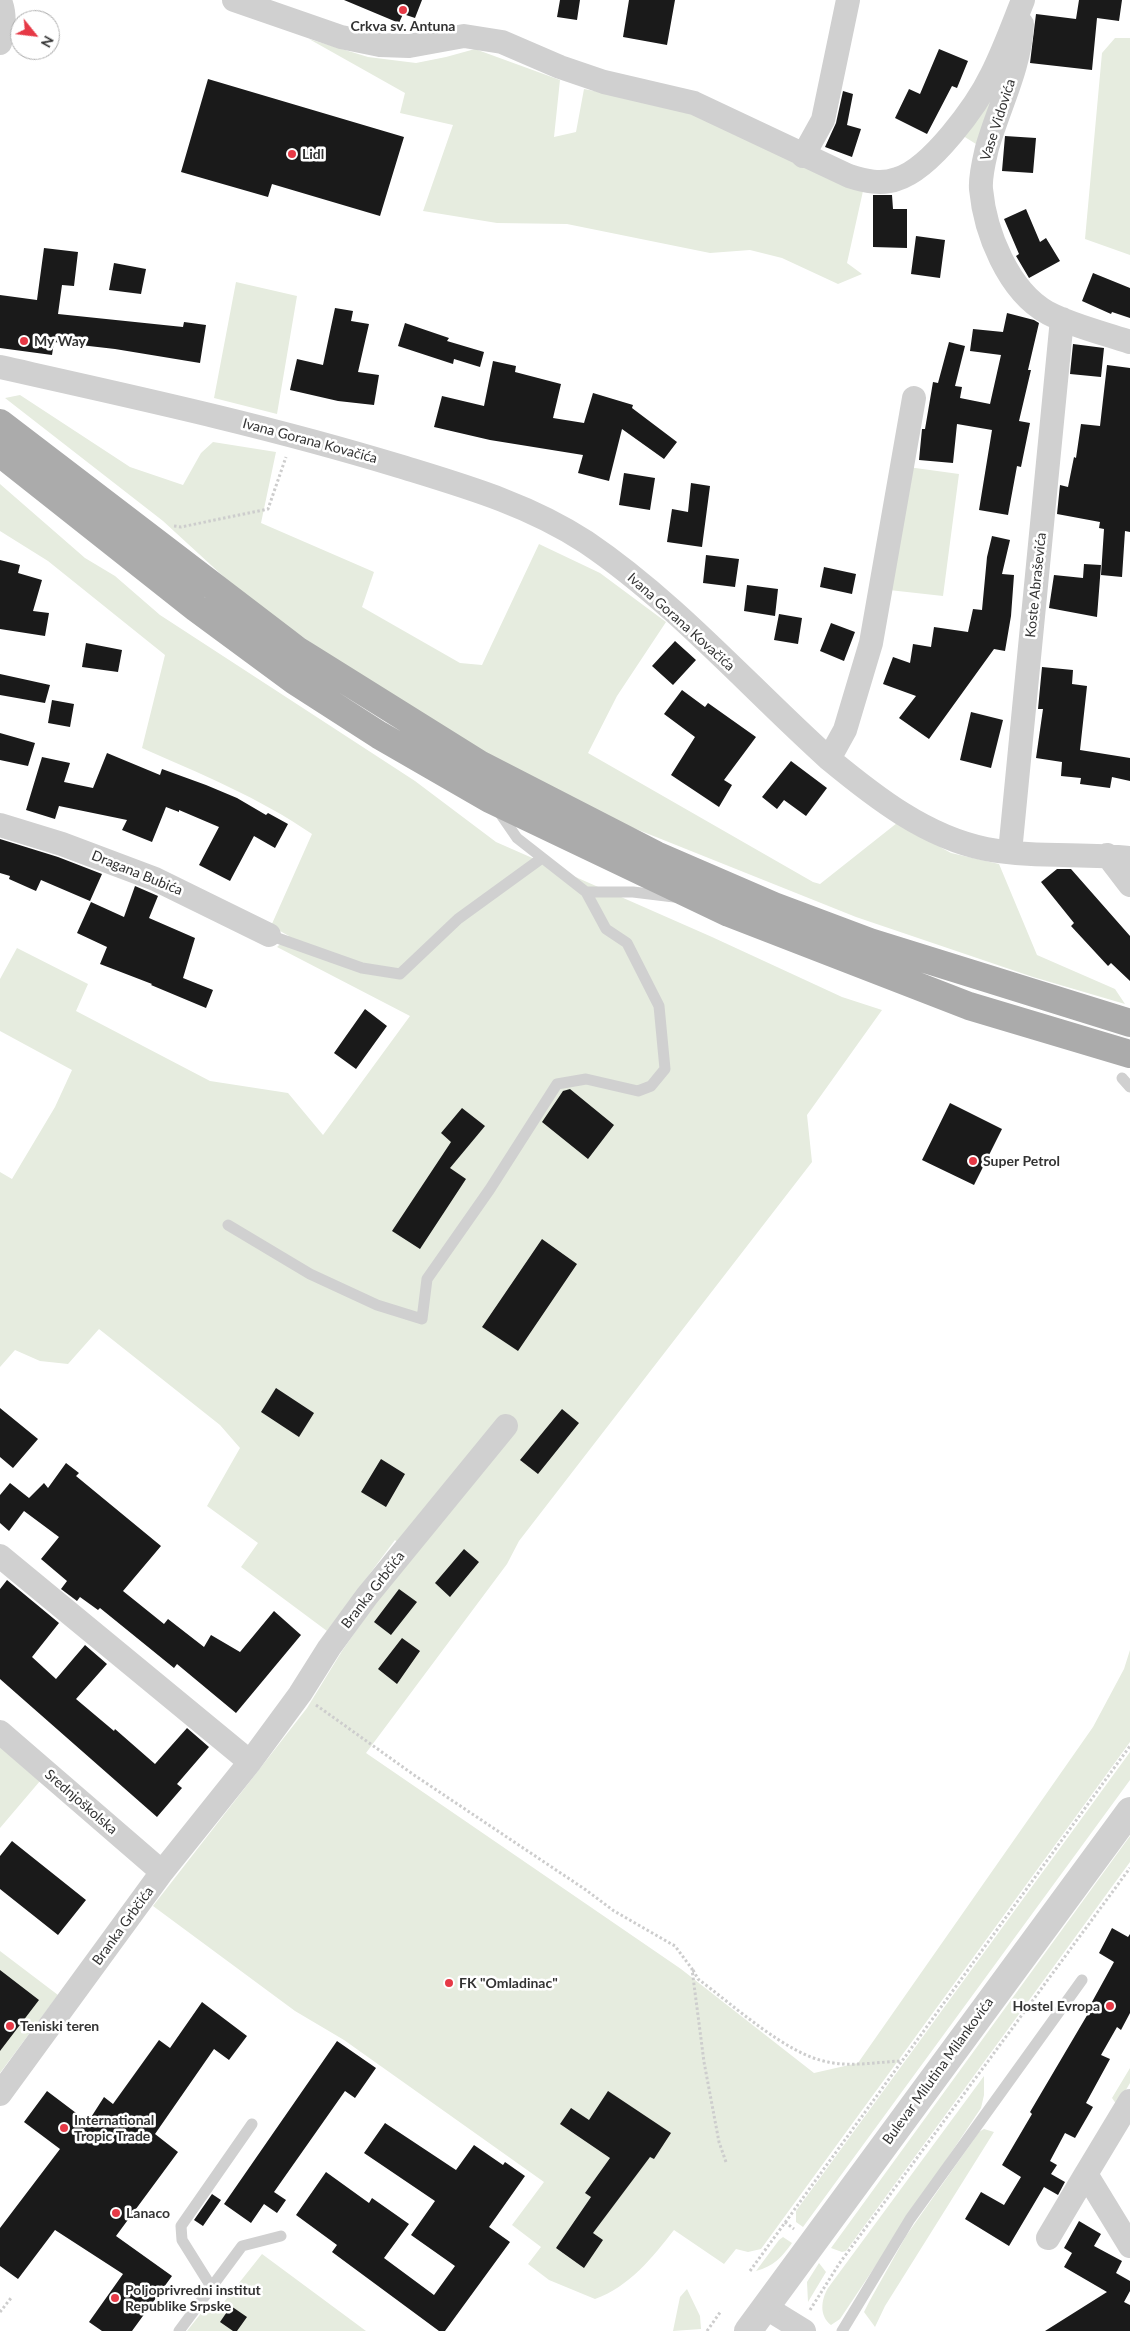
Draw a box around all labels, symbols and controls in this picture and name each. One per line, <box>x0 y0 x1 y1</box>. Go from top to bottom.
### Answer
marker: Crkva sv. Antuna <box>397 4 409 16</box>
north arrow <box>10 10 60 60</box>
place label: Crkva sv. Antuna <box>351 18 455 34</box>
text: N <box>38 33 58 51</box>
street label: Vase Vidovića <box>977 77 1019 163</box>
place label: Lidl <box>302 146 324 162</box>
marker: Lidl <box>286 148 298 160</box>
place label: My Way <box>34 333 86 349</box>
marker: My Way <box>18 335 30 347</box>
street label: Ivana Gorana Kovačića <box>241 415 379 467</box>
street label: Koste Abraševića <box>1022 532 1050 638</box>
street label: Ivana Gorana Kovačića <box>624 569 738 675</box>
street label: Dragana Bubića <box>89 847 185 899</box>
place label: Super Petrol <box>983 1153 1060 1169</box>
marker: Super Petrol <box>967 1155 979 1167</box>
street label: Branka Grbčića <box>338 1548 408 1632</box>
street label: Srednjoškolska <box>41 1766 121 1838</box>
street label: Branka Grbčića <box>89 1883 157 1969</box>
place label: FK "Omladinac" <box>459 1975 558 1991</box>
marker: FK "Omladinac" <box>443 1977 455 1989</box>
street label: Bulevar Milutina Milankovića <box>879 1994 997 2148</box>
place label: Hostel Evropa <box>1012 1998 1100 2014</box>
marker: Hostel Evropa <box>1104 2000 1116 2012</box>
place label: Teniski teren <box>20 2018 99 2034</box>
marker: Teniski teren <box>4 2020 16 2032</box>
place label: International Tropic Trade <box>74 2112 154 2144</box>
marker: International Tropic Trade <box>58 2122 70 2134</box>
place label: Lanaco <box>126 2205 170 2221</box>
marker: Lanaco <box>110 2207 122 2219</box>
place label: Poljoprivredni institut Republike Srpske <box>125 2282 261 2314</box>
marker: Poljoprivredni institut Republike Srpske <box>109 2292 121 2304</box>

